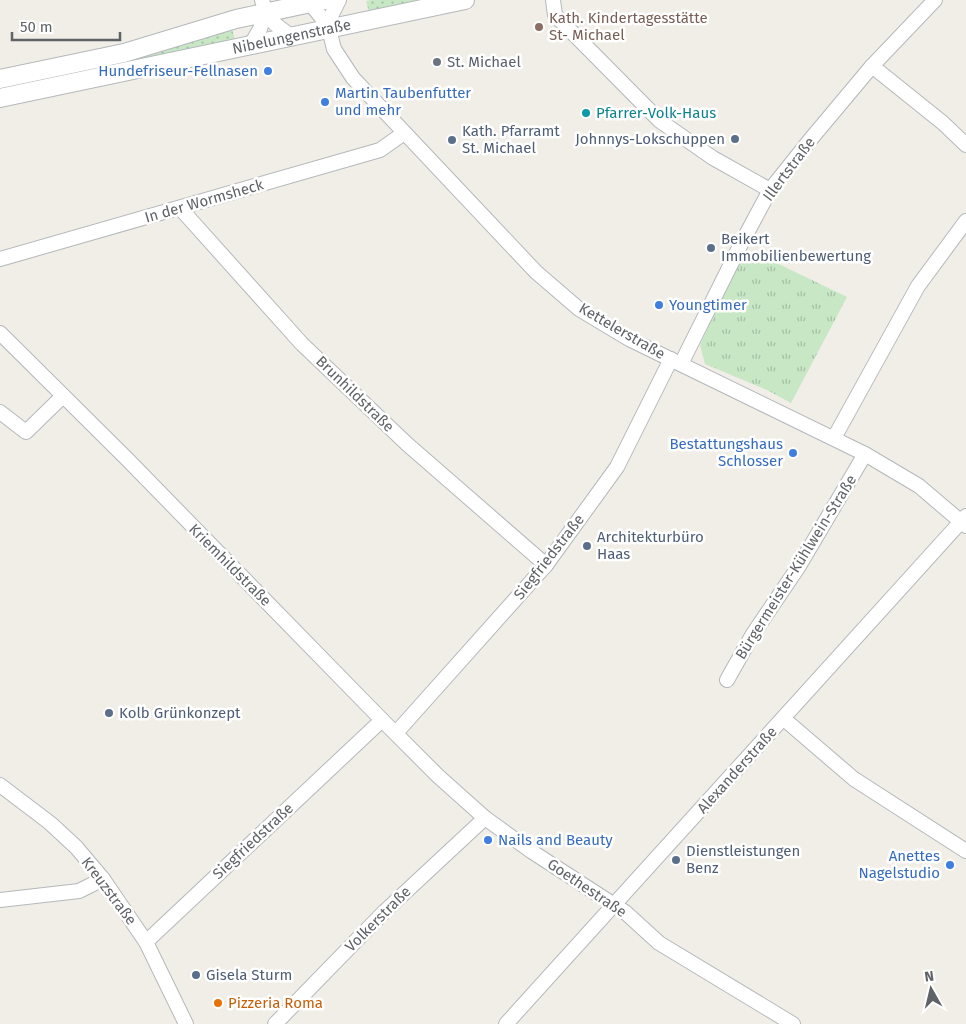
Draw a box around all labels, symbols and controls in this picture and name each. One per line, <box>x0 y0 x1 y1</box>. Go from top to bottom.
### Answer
place label: Kath. Kindertagesstätte St- Michael <box>549 9 708 44</box>
scale bar <box>12 10 120 42</box>
street label: Nibelungenstraße <box>231 15 353 58</box>
text: 50 m <box>20 18 53 36</box>
marker: Kath. Kindertagesstätte St- Michael <box>533 21 545 33</box>
place label: St. Michael <box>447 53 521 71</box>
marker: St. Michael <box>431 56 443 68</box>
place label: Hundefriseur-Fellnasen <box>98 62 258 80</box>
marker: Hundefriseur-Fellnasen <box>262 65 274 77</box>
place label: Martin Taubenfutter und mehr <box>335 84 471 119</box>
marker: Martin Taubenfutter und mehr <box>319 96 331 108</box>
place label: Pfarrer-Volk-Haus <box>596 104 716 122</box>
marker: Pfarrer-Volk-Haus <box>580 107 592 119</box>
place label: Kath. Pfarramt St. Michael <box>462 122 560 157</box>
place label: Johnnys-Lokschuppen <box>575 130 725 148</box>
marker: Johnnys-Lokschuppen <box>729 133 741 145</box>
street label: Illertstraße <box>759 133 819 205</box>
marker: Kath. Pfarramt St. Michael <box>446 134 458 146</box>
street label: In der Wormsheck <box>143 175 266 227</box>
place label: Beikert Immobilienbewertung <box>721 230 871 265</box>
marker: Beikert Immobilienbewertung <box>705 242 717 254</box>
place label: Youngtimer <box>669 296 747 314</box>
street label: Kettelerstraße <box>576 299 668 363</box>
marker: Youngtimer <box>653 299 665 311</box>
street label: Brunhildstraße <box>312 352 398 436</box>
place label: Bestattungshaus Schlosser <box>669 435 783 470</box>
marker: Bestattungshaus Schlosser <box>787 447 799 459</box>
street label: Bürgermeister-Kühlwein-Straße <box>732 471 860 663</box>
street label: Siegfriedstraße <box>510 511 588 603</box>
street label: Kriemhildstraße <box>185 520 275 610</box>
place label: Architekturbüro Haas <box>597 528 704 563</box>
marker: Architekturbüro Haas <box>581 540 593 552</box>
place label: Kolb Grünkonzept <box>119 704 241 722</box>
marker: Kolb Grünkonzept <box>103 707 115 719</box>
street label: Alexanderstraße <box>693 723 781 817</box>
street label: Siegfriedstraße <box>209 799 297 883</box>
place label: Nails and Beauty <box>498 831 613 849</box>
marker: Nails and Beauty <box>482 834 494 846</box>
place label: Dienstleistungen Benz <box>686 842 800 877</box>
place label: Anettes Nagelstudio <box>859 847 940 882</box>
street label: Kreuzstraße <box>78 853 140 929</box>
marker: Dienstleistungen Benz <box>670 854 682 866</box>
street label: Goethestraße <box>544 855 630 921</box>
marker: Anettes Nagelstudio <box>944 859 956 871</box>
street label: Volkerstraße <box>341 882 415 956</box>
north arrow <box>906 964 956 1014</box>
place label: Gisela Sturm <box>206 966 292 984</box>
text: N <box>923 968 935 986</box>
marker: Gisela Sturm <box>190 969 202 981</box>
place label: Pizzeria Roma <box>228 994 323 1012</box>
marker: Pizzeria Roma <box>212 997 224 1009</box>

